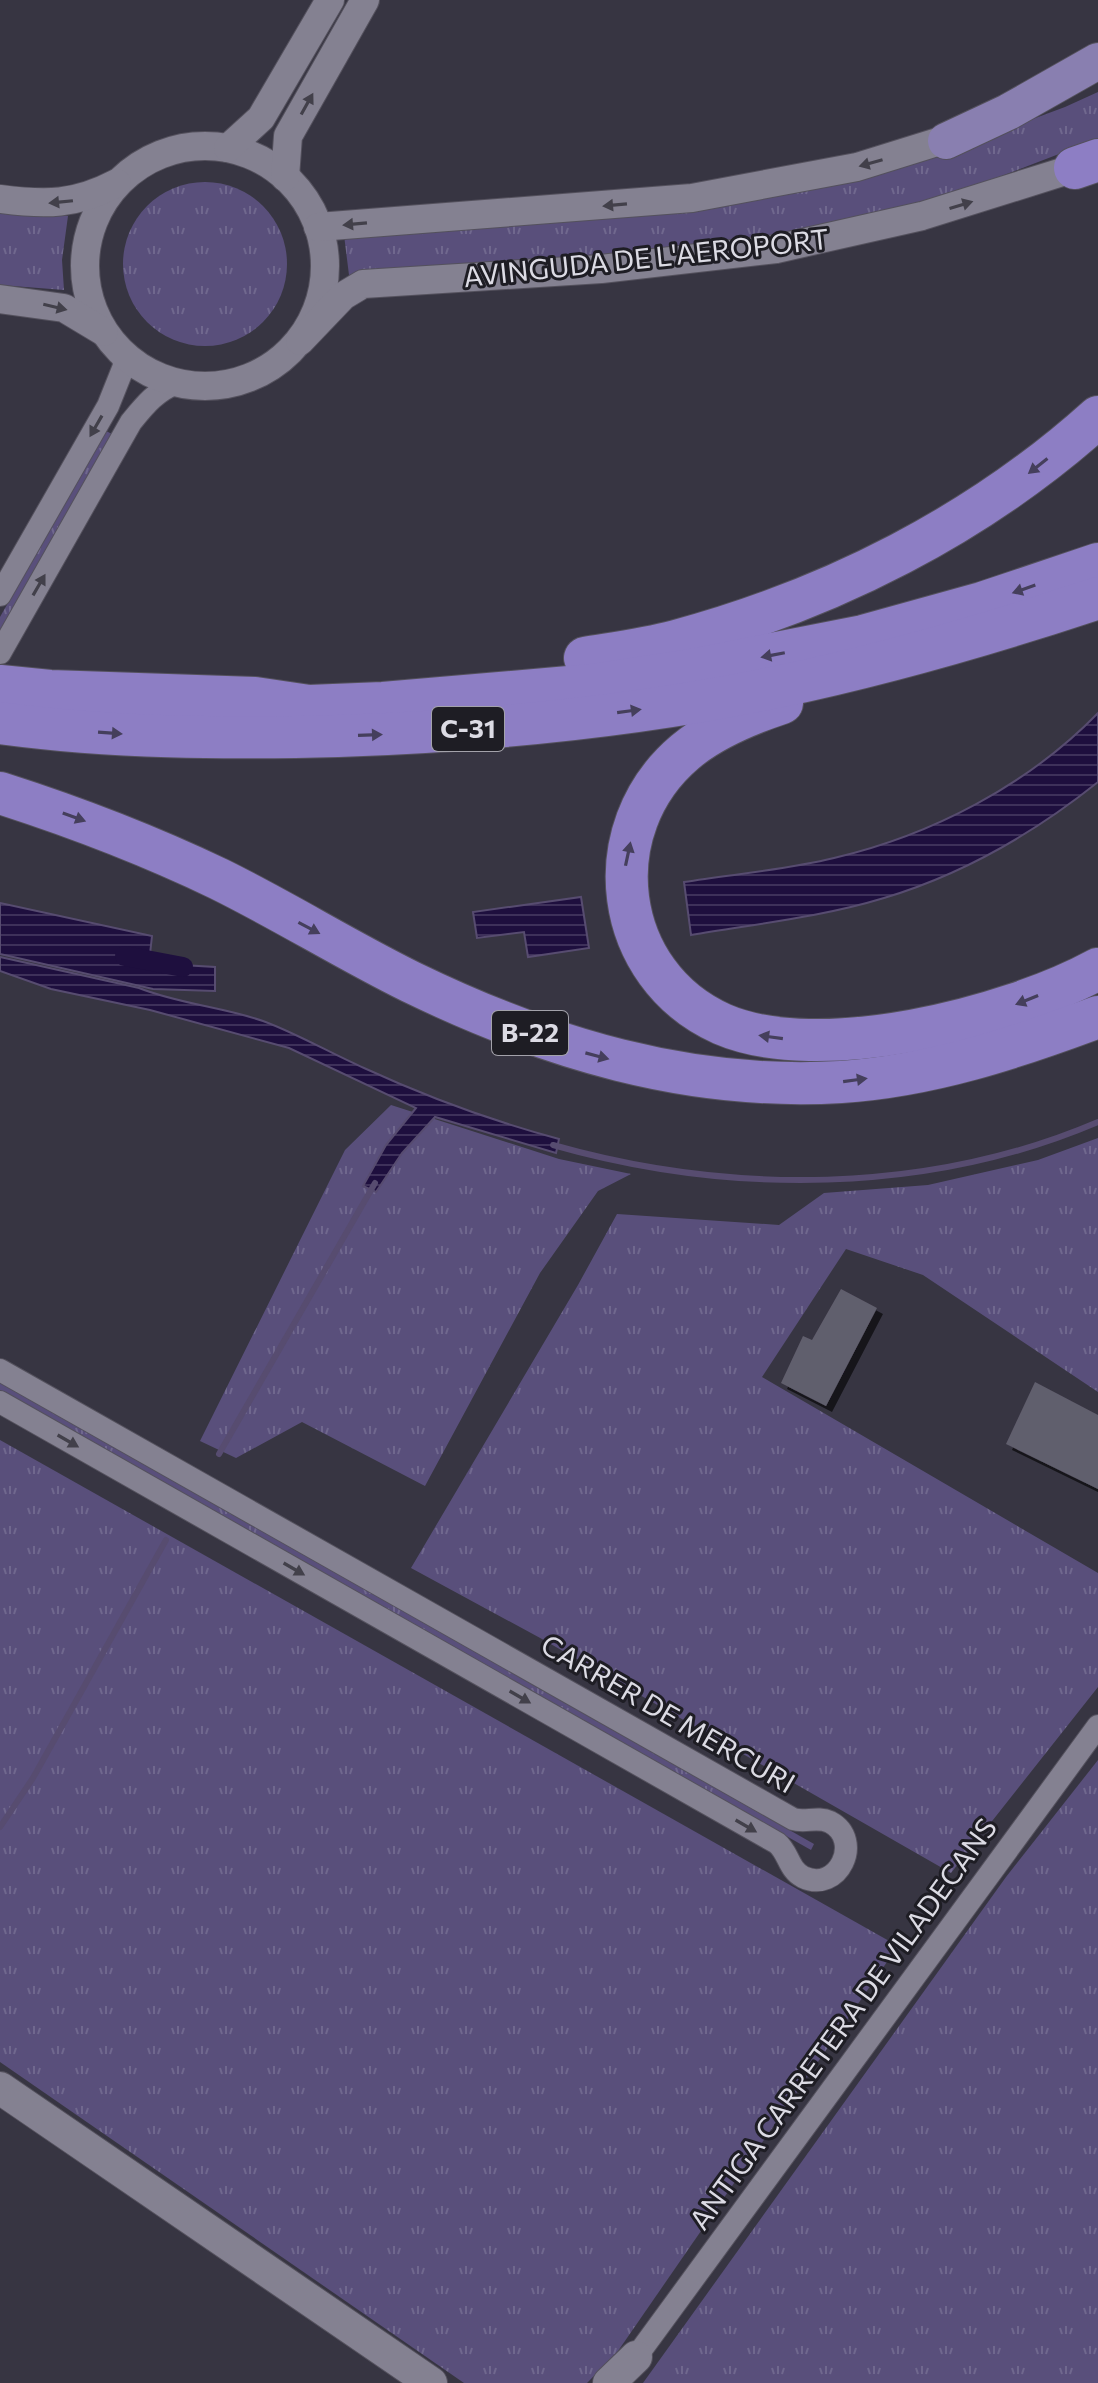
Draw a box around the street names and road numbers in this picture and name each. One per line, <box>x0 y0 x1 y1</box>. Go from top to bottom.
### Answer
street label: AVINGUDA DE L'AEROPORT <box>461 221 830 293</box>
road number: C-31 <box>432 707 504 751</box>
road number: B-22 <box>492 1011 568 1055</box>
street label: CARRER DE MERCURI <box>536 1627 801 1800</box>
street label: ANTIGA CARRETERA DE VILADECANS <box>681 1811 1003 2236</box>

